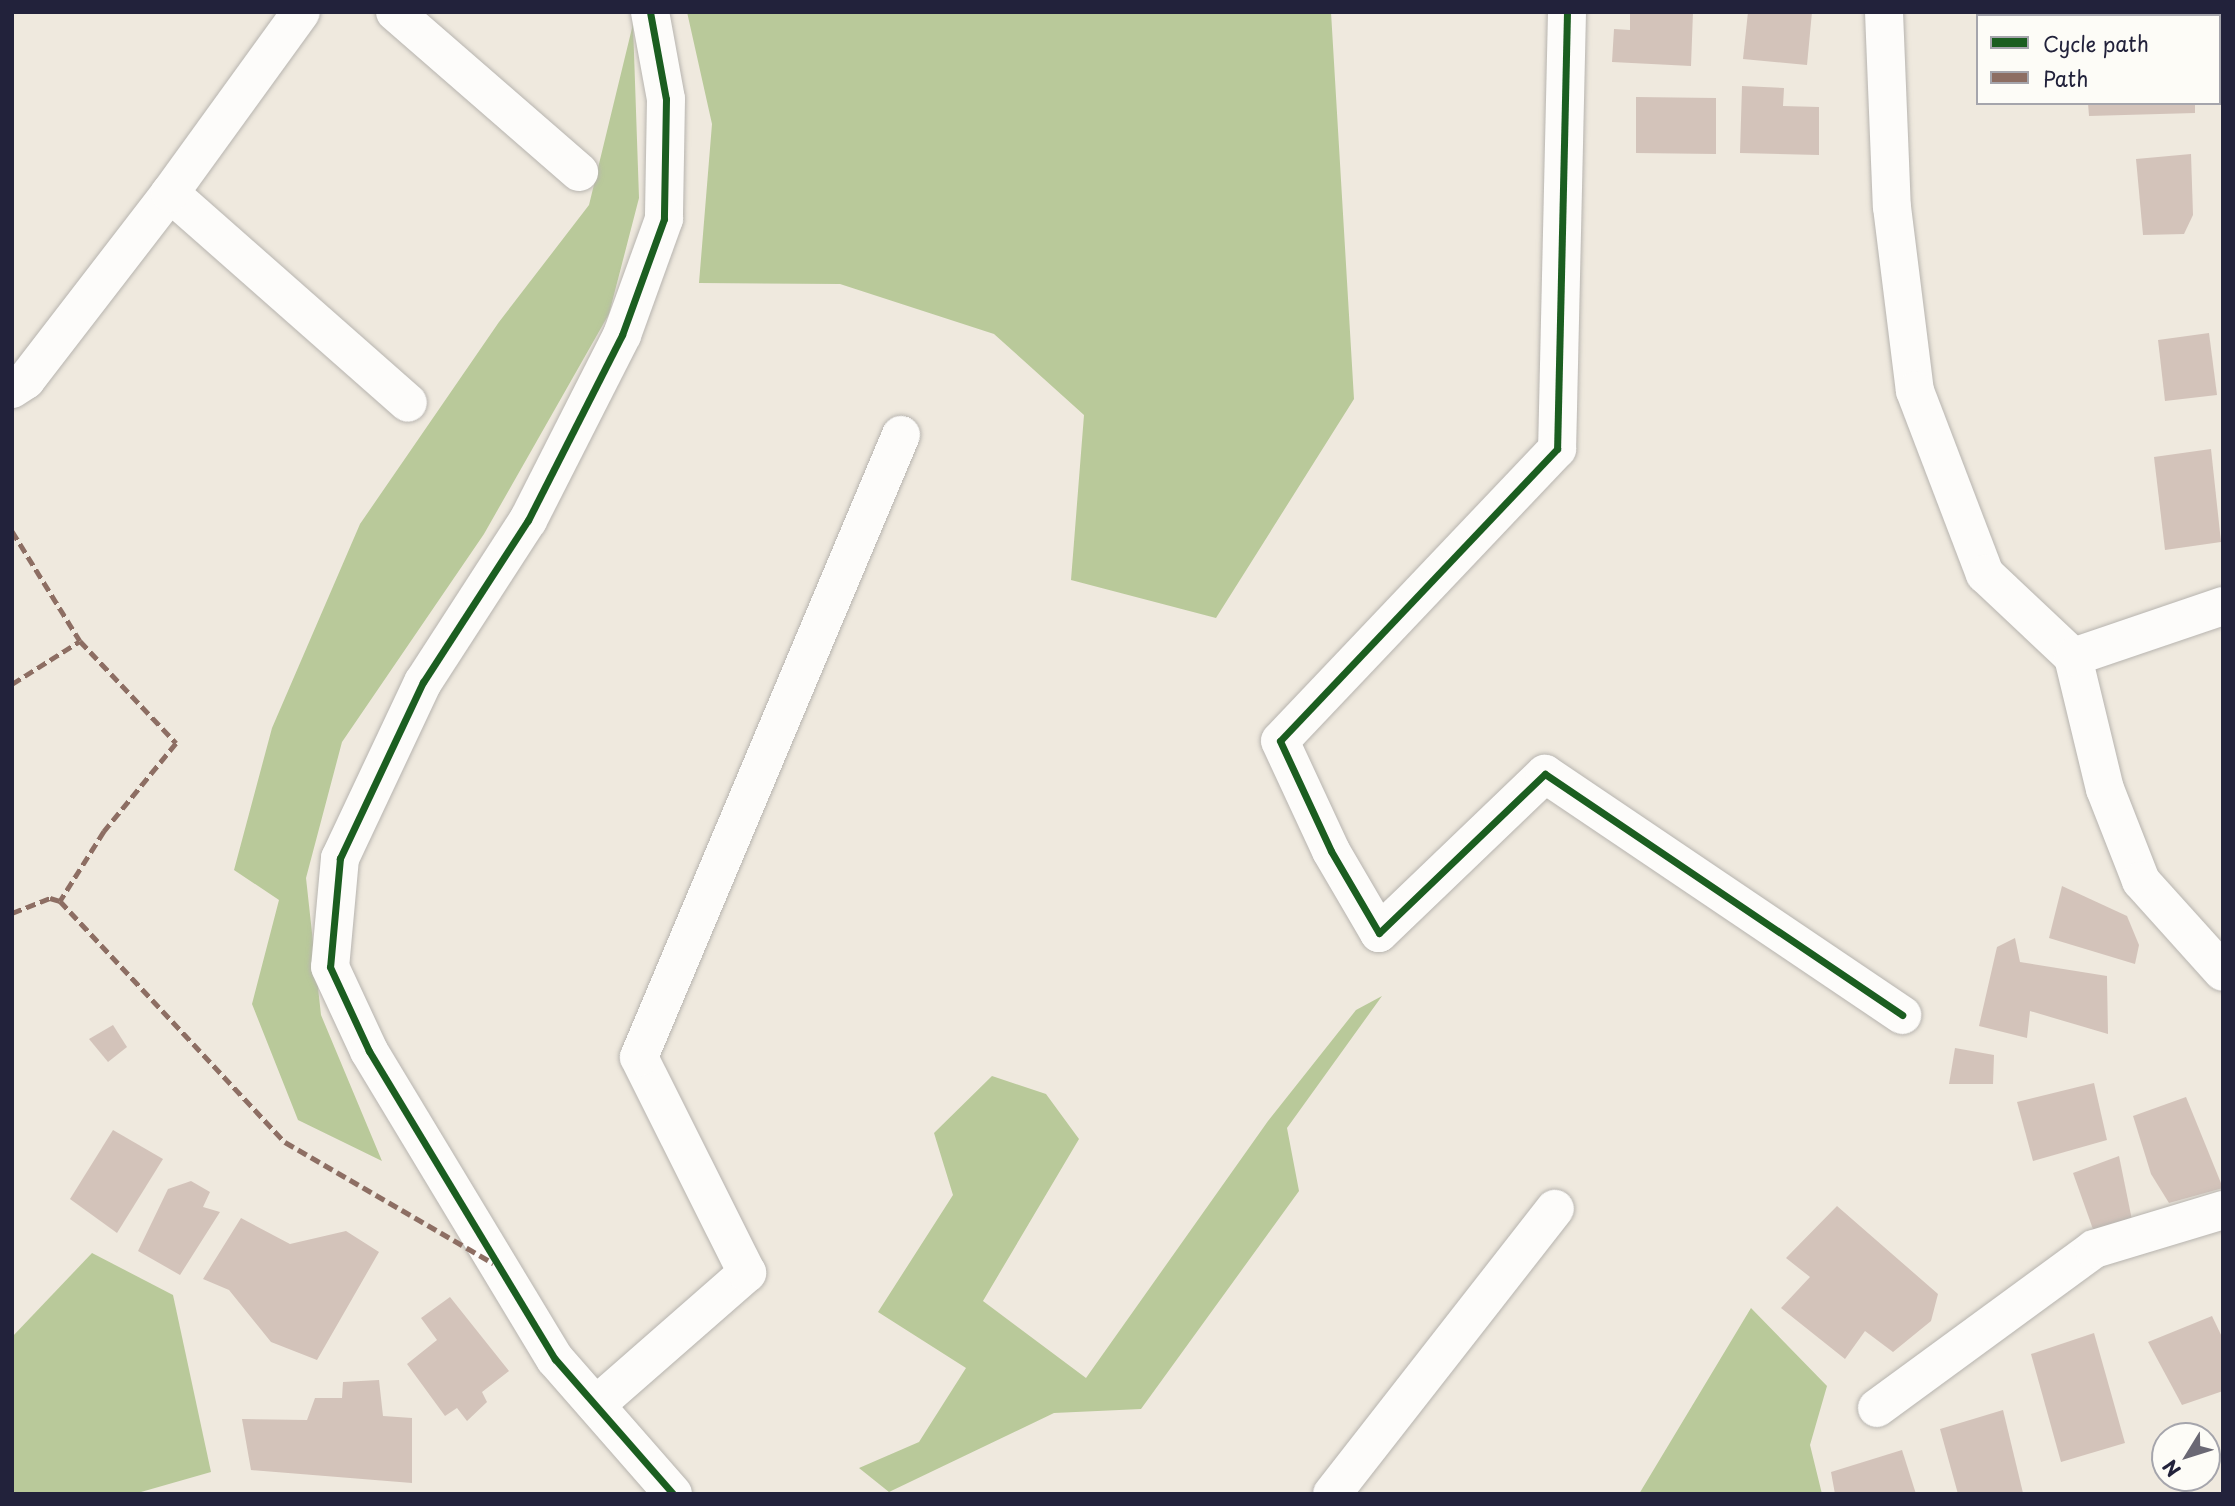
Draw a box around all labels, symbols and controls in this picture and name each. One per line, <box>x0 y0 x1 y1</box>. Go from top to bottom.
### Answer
legend <box>1976 14 2221 105</box>
text: Cycle path <box>2043 27 2149 59</box>
text: Path <box>2043 62 2088 94</box>
north arrow <box>2151 1422 2221 1492</box>
text: N <box>2155 1454 2187 1483</box>

